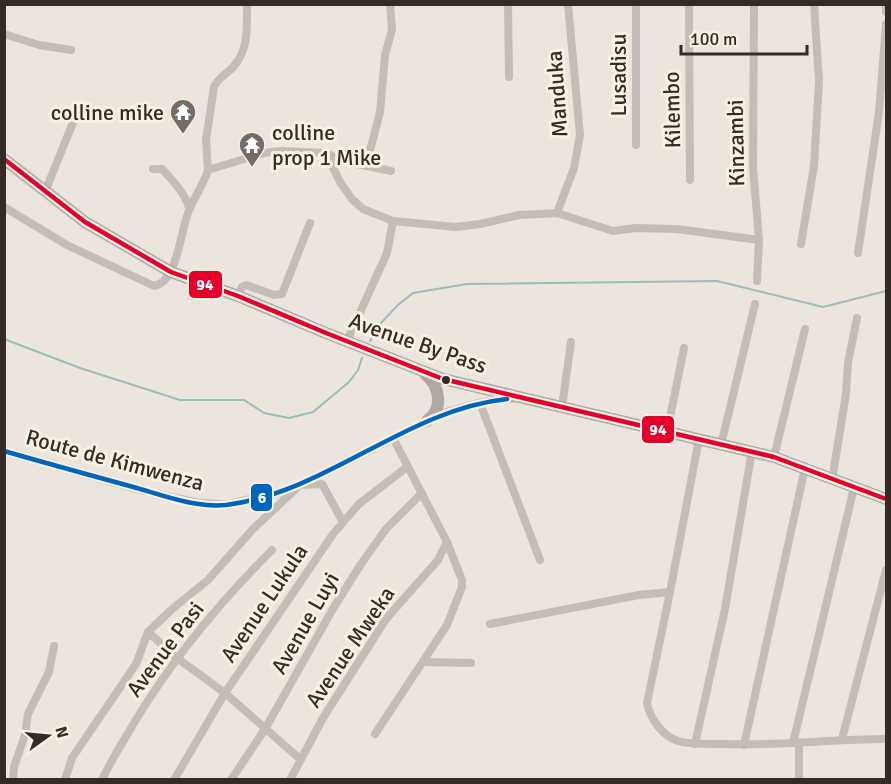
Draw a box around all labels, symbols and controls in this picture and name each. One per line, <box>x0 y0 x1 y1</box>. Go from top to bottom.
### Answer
scale bar <box>681 18 807 56</box>
text: 100 m <box>690 28 737 50</box>
street label: Lusadisu <box>605 34 632 116</box>
street label: Manduka <box>541 50 573 138</box>
street label: Kilembo <box>658 71 686 149</box>
temple icon: colline mike <box>168 97 198 135</box>
place label: colline mike <box>51 99 164 126</box>
street label: Kinzambi <box>722 99 750 187</box>
place label: colline prop 1 Mike <box>272 119 381 171</box>
temple icon: colline prop 1 Mike <box>237 130 267 168</box>
line badge: 94 <box>188 270 223 299</box>
text: 94 <box>196 275 214 295</box>
street label: Avenue By Pass <box>345 307 491 379</box>
unlabelled marker <box>440 374 452 386</box>
line badge: 94 <box>641 415 675 444</box>
text: 94 <box>649 420 667 440</box>
street label: Route de Kimwenza <box>23 423 207 497</box>
line badge: 6 <box>250 483 273 512</box>
text: 6 <box>258 488 267 508</box>
street label: Avenue Lukula <box>215 539 313 667</box>
street label: Avenue Luyi <box>265 567 345 679</box>
street label: Avenue Mweka <box>300 581 400 713</box>
street label: Avenue Pasi <box>120 596 210 702</box>
north arrow <box>18 706 78 766</box>
text: N <box>50 724 73 740</box>

